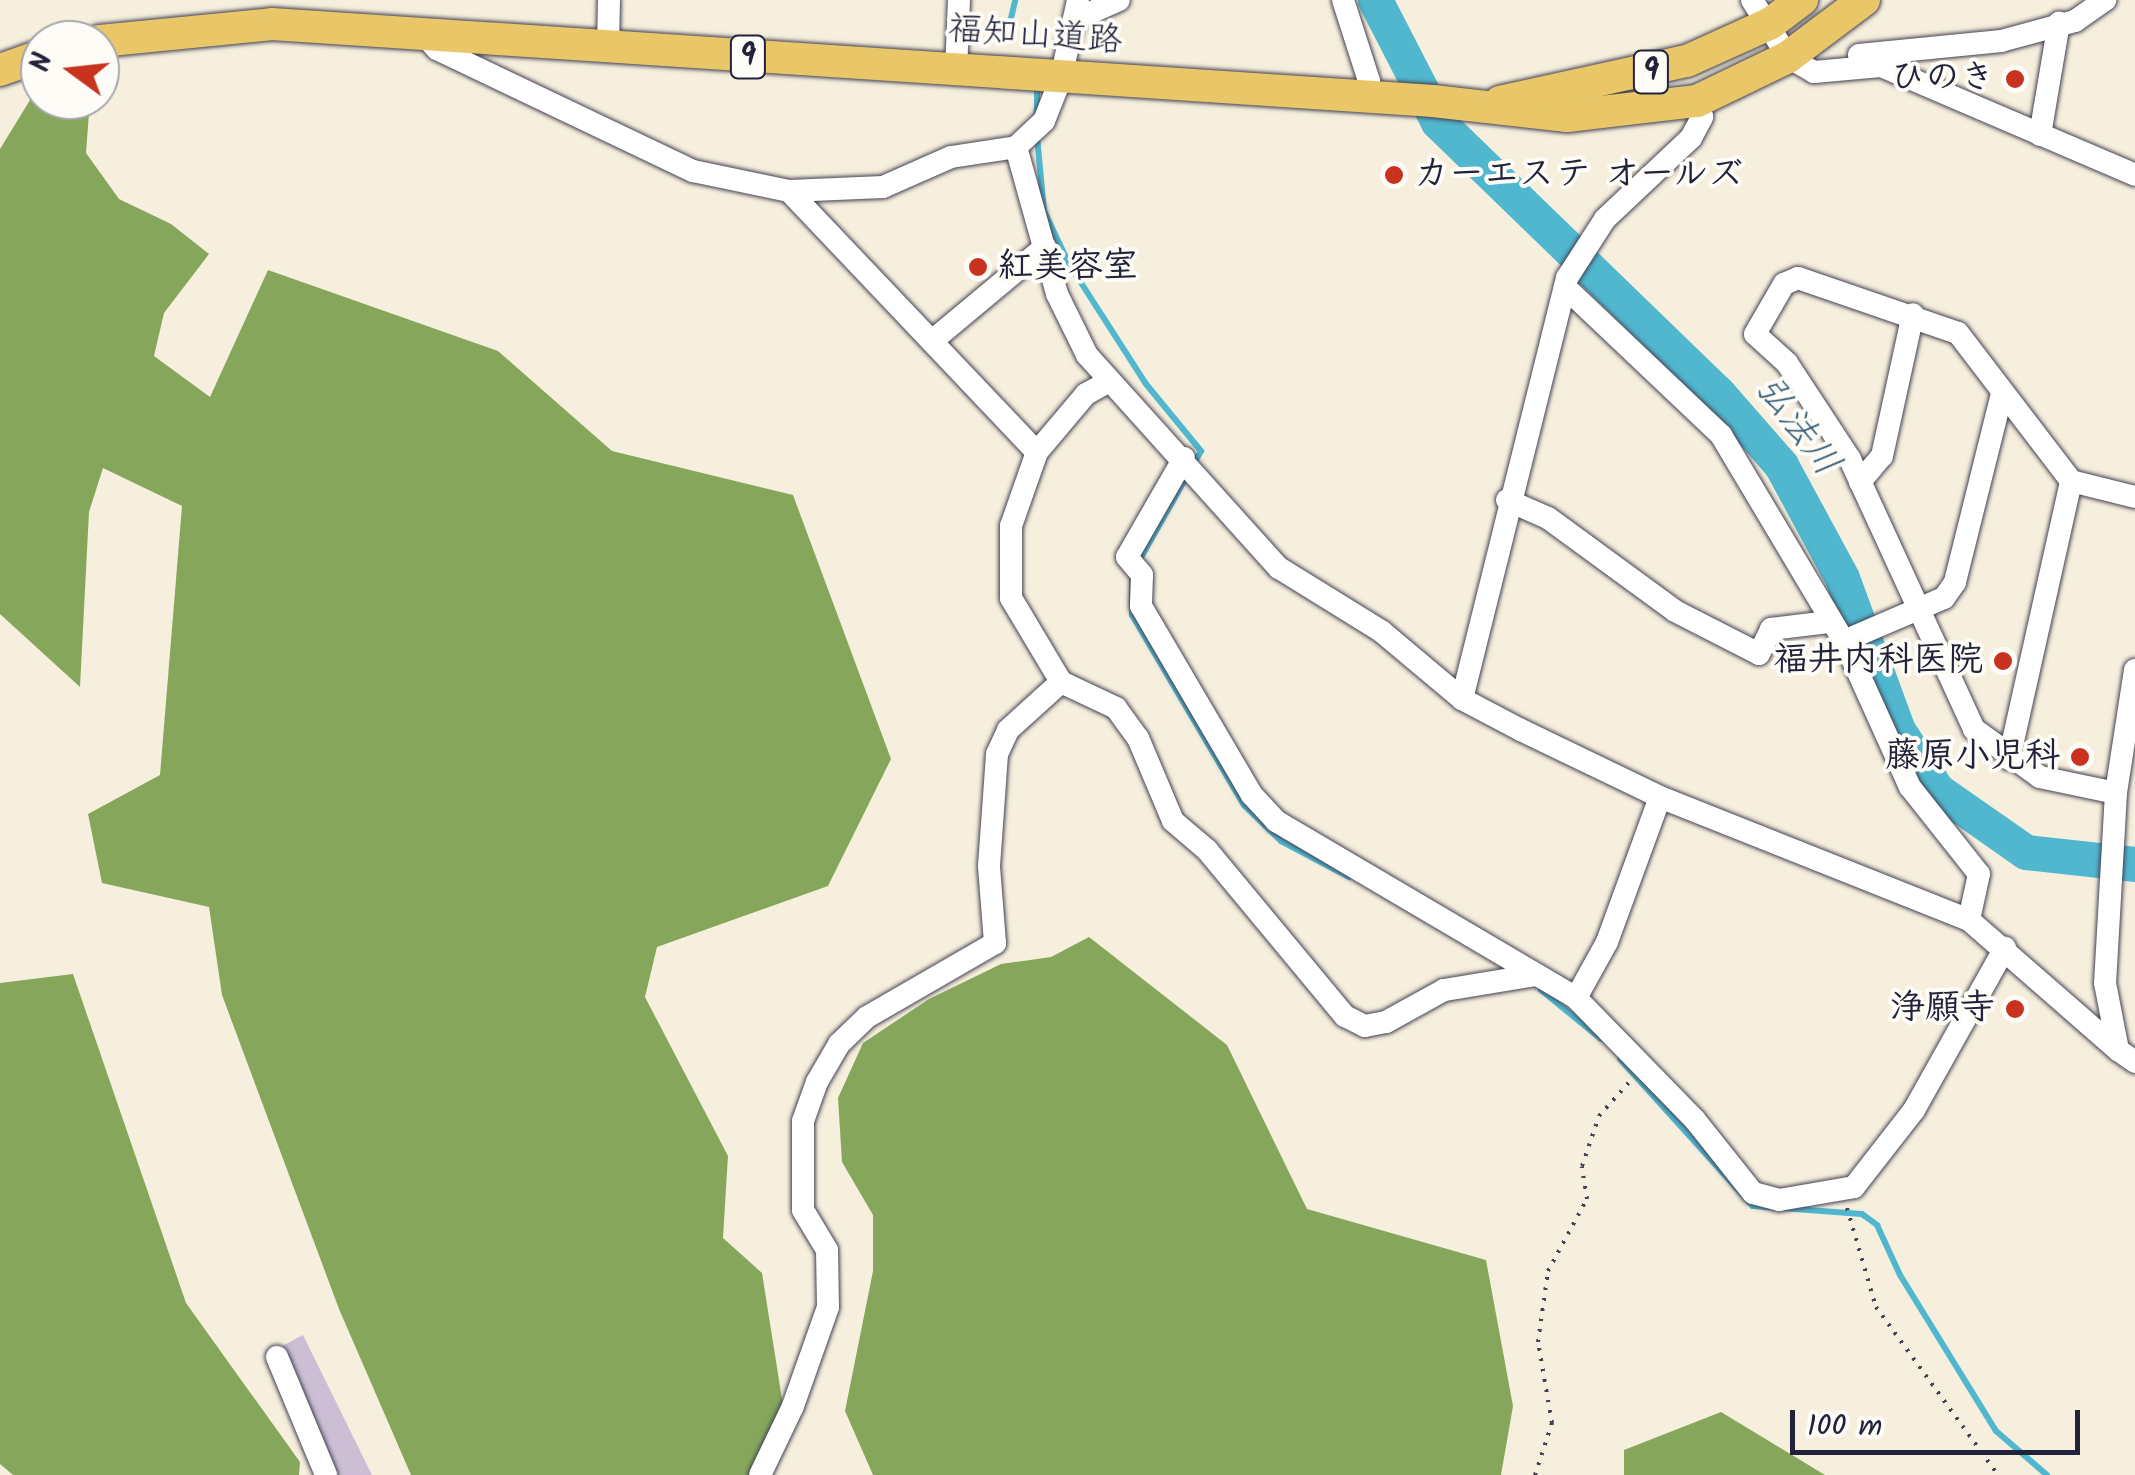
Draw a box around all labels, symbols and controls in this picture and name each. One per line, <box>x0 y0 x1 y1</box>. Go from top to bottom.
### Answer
street label: 福知山道路 <box>946 9 1124 63</box>
north arrow <box>20 20 120 120</box>
road number: 9 <box>728 30 768 84</box>
road number: 9 <box>1631 45 1671 99</box>
text: N <box>18 48 66 77</box>
place label: ひのき <box>1890 58 1995 100</box>
marker: ひのき <box>2004 68 2026 90</box>
place label: カーエステ オールズ <box>1414 154 1742 196</box>
marker: カーエステ オールズ <box>1383 164 1405 186</box>
place label: 紅美容室 <box>998 246 1138 288</box>
marker: 紅美容室 <box>967 256 989 278</box>
water label: 弘法川 <box>1743 368 1849 486</box>
place label: 福井内科医院 <box>1773 640 1983 682</box>
marker: 福井内科医院 <box>1992 650 2014 672</box>
place label: 藤原小児科 <box>1885 736 2060 778</box>
marker: 藤原小児科 <box>2069 746 2091 768</box>
place label: 浄願寺 <box>1890 988 1995 1030</box>
marker: 浄願寺 <box>2004 998 2026 1020</box>
scale bar <box>1795 1390 2085 1452</box>
text: 100 m <box>1807 1403 1882 1451</box>

